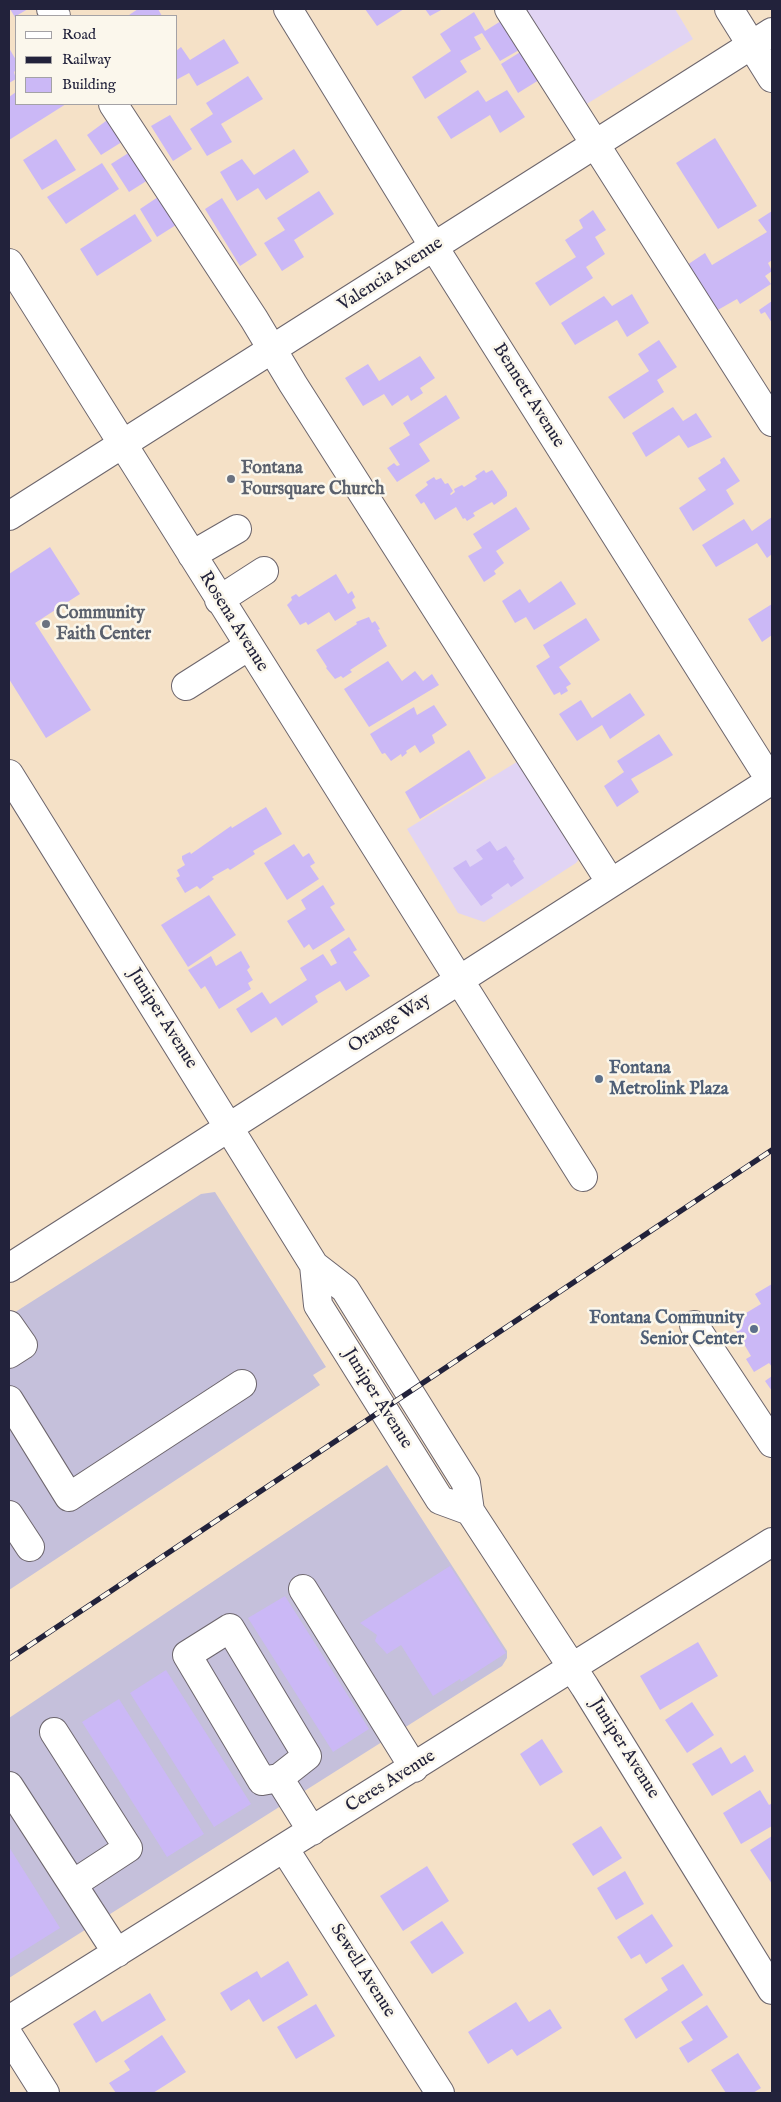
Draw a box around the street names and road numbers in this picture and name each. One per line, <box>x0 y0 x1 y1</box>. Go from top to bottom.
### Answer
street label: Valencia Avenue <box>335 233 447 317</box>
street label: Bennett Avenue <box>487 340 569 452</box>
street label: Rosena Avenue <box>194 568 272 676</box>
street label: Juniper Avenue <box>123 965 201 1073</box>
street label: Orange Way <box>345 990 435 1058</box>
street label: Juniper Avenue <box>338 1345 416 1453</box>
street label: Juniper Avenue <box>585 1695 663 1803</box>
street label: Ceres Avenue <box>342 1746 440 1818</box>
street label: Sewell Avenue <box>325 1920 399 2022</box>

